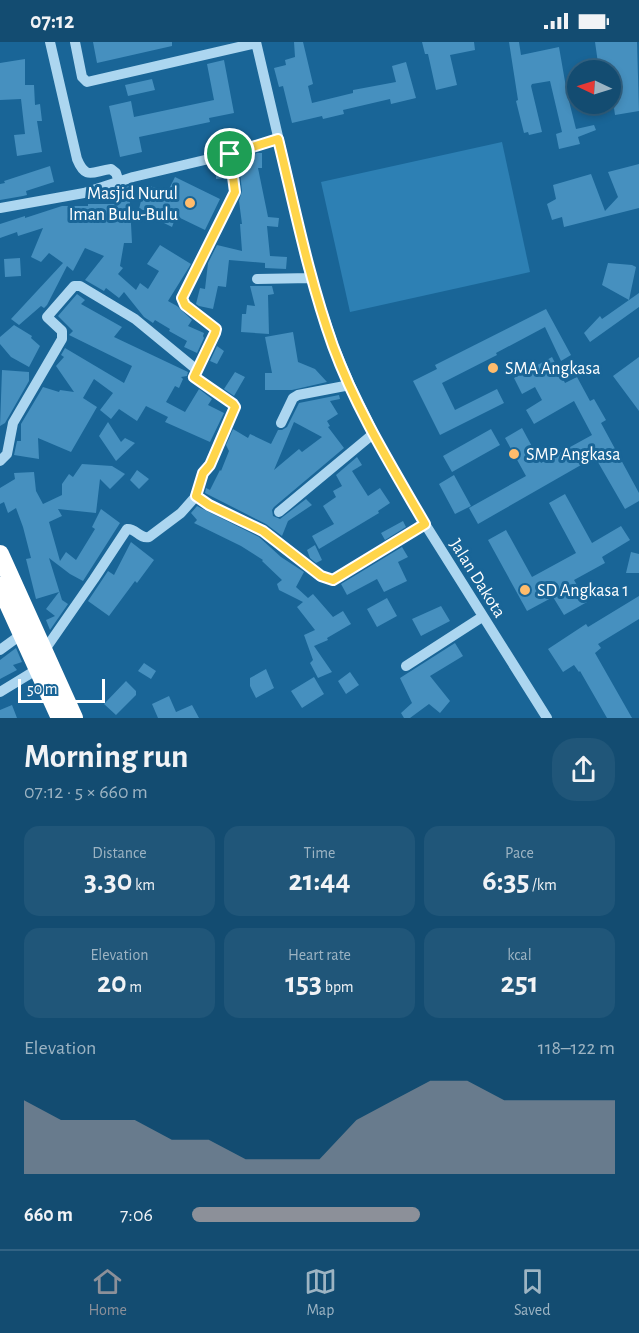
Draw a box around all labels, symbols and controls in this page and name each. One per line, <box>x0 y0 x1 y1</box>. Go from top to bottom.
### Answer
text: 07:12 <box>30 10 74 32</box>
north arrow <box>567 60 621 114</box>
map controls <box>567 60 621 114</box>
pin <box>204 128 255 179</box>
icon: arrive <box>213 137 246 170</box>
place label: Masjid Nurul Iman Bulu-Bulu <box>69 185 178 224</box>
marker: Masjid Nurul Iman Bulu-Bulu <box>183 196 197 210</box>
place label: SMA Angkasa <box>505 360 601 378</box>
marker: SMA Angkasa <box>486 361 500 375</box>
place label: SMP Angkasa <box>526 446 620 464</box>
marker: SMP Angkasa <box>507 447 521 461</box>
street label: Jalan Dakota <box>446 536 508 621</box>
place label: SD Angkasa 1 <box>537 582 629 600</box>
marker: SD Angkasa 1 <box>518 583 532 597</box>
scale bar <box>18 676 105 704</box>
text: 50 m <box>27 681 58 697</box>
button: share <box>552 738 615 801</box>
text: Morning run <box>24 741 188 774</box>
text: 07:12 · 5 × 660 m <box>24 782 148 802</box>
text: Distance <box>92 845 147 861</box>
text: Time <box>304 845 335 861</box>
text: Pace <box>505 845 534 861</box>
text: 3.30 <box>84 866 132 896</box>
text: 21:44 <box>289 866 350 896</box>
text: 6:35 <box>482 866 529 896</box>
text: km <box>132 877 155 893</box>
text: /km <box>529 877 557 893</box>
text: Elevation <box>91 947 148 963</box>
text: Heart rate <box>288 947 351 963</box>
text: kcal <box>507 947 532 963</box>
text: 20 <box>97 968 127 998</box>
text: 153 <box>285 968 322 998</box>
text: 251 <box>501 968 538 998</box>
text: m <box>127 979 142 995</box>
text: bpm <box>322 979 354 995</box>
text: Elevation <box>24 1038 96 1058</box>
text: 118–122 m <box>538 1038 615 1058</box>
text: 660 m <box>24 1205 73 1225</box>
text: 7:06 <box>120 1205 153 1225</box>
tab: Home <box>88 1265 127 1320</box>
tab: Map <box>304 1265 337 1320</box>
tab: Saved <box>514 1265 551 1320</box>

